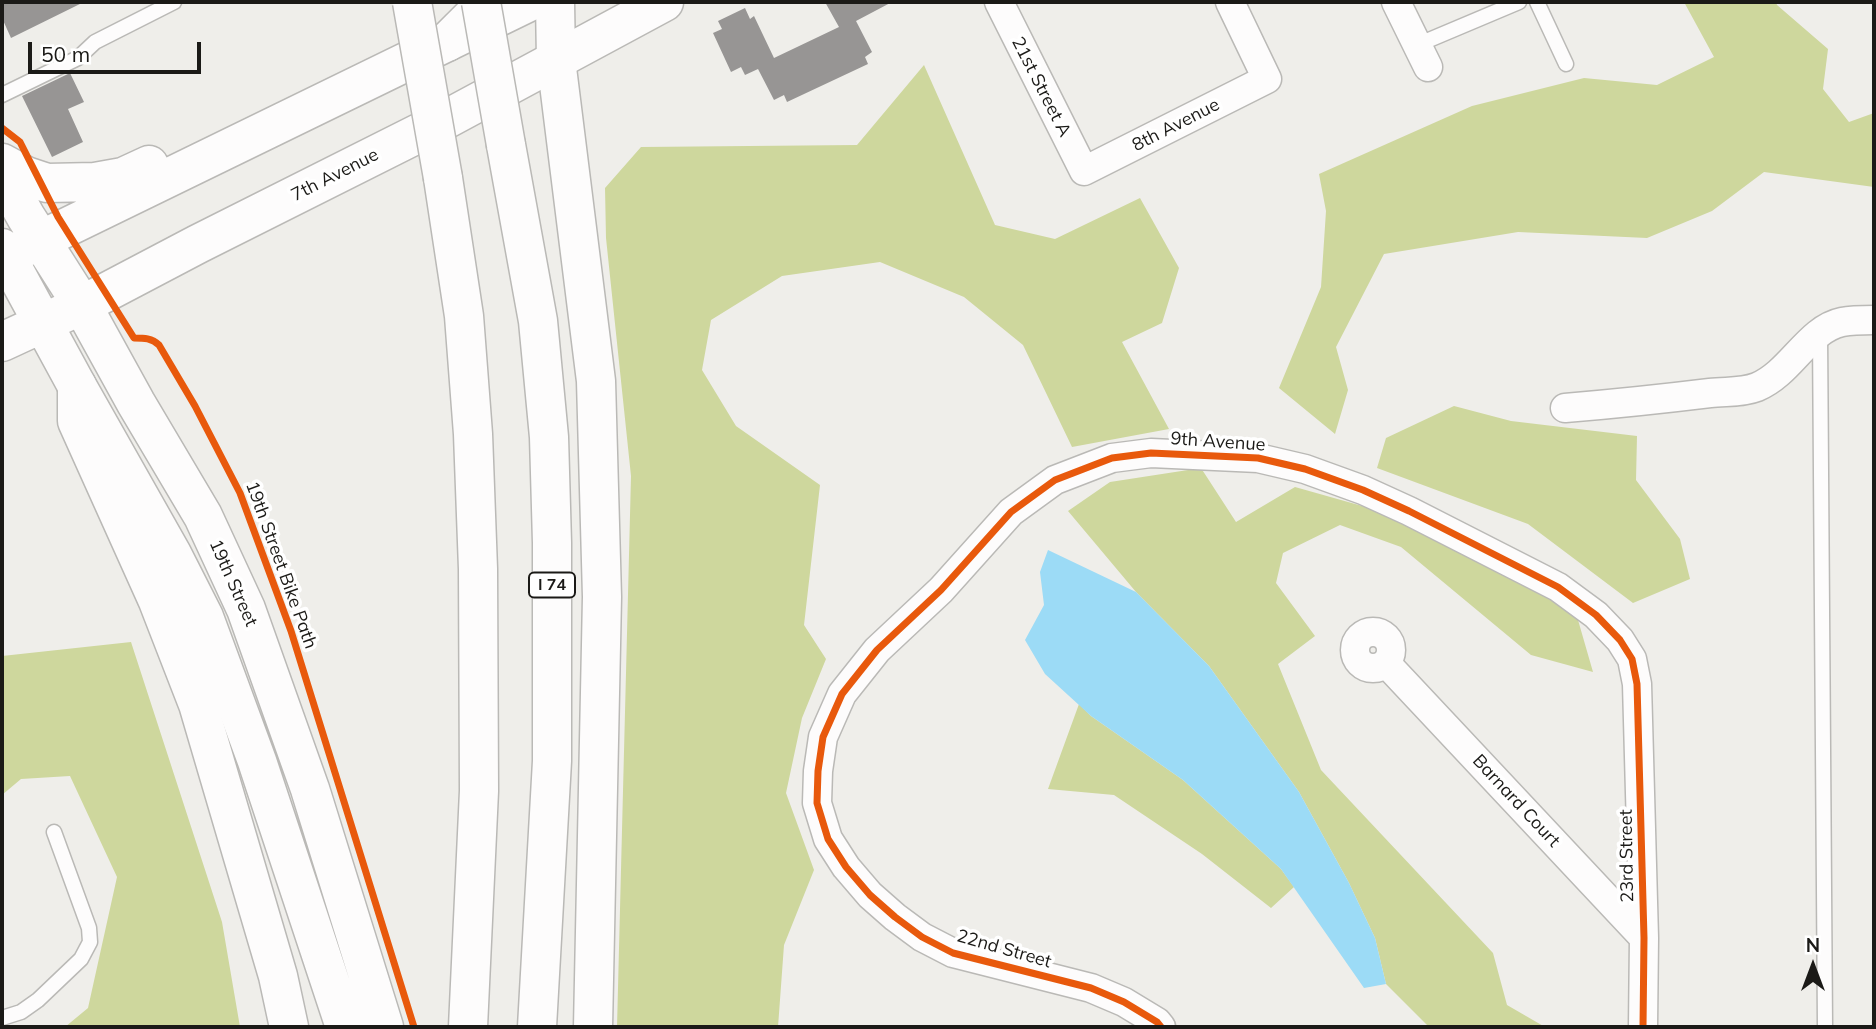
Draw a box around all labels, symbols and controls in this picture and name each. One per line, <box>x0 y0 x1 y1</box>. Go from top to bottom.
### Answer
scale bar <box>32 28 205 72</box>
street label: 21st Street A <box>1007 33 1075 141</box>
text: 50 m <box>41 41 90 67</box>
street label: 8th Avenue <box>1129 94 1223 156</box>
street label: 7th Avenue <box>288 144 382 206</box>
street label: 9th Avenue <box>1170 428 1266 456</box>
street label: 19th Street Bike Path <box>241 478 321 652</box>
street label: 19th Street <box>204 536 262 630</box>
road number: I 74 <box>529 572 575 598</box>
street label: Barnard Court <box>1468 750 1564 852</box>
street label: 23rd Street <box>1615 809 1639 903</box>
street label: 22nd Street <box>954 925 1054 973</box>
north arrow <box>1778 931 1848 1001</box>
text: N <box>1806 933 1820 957</box>

